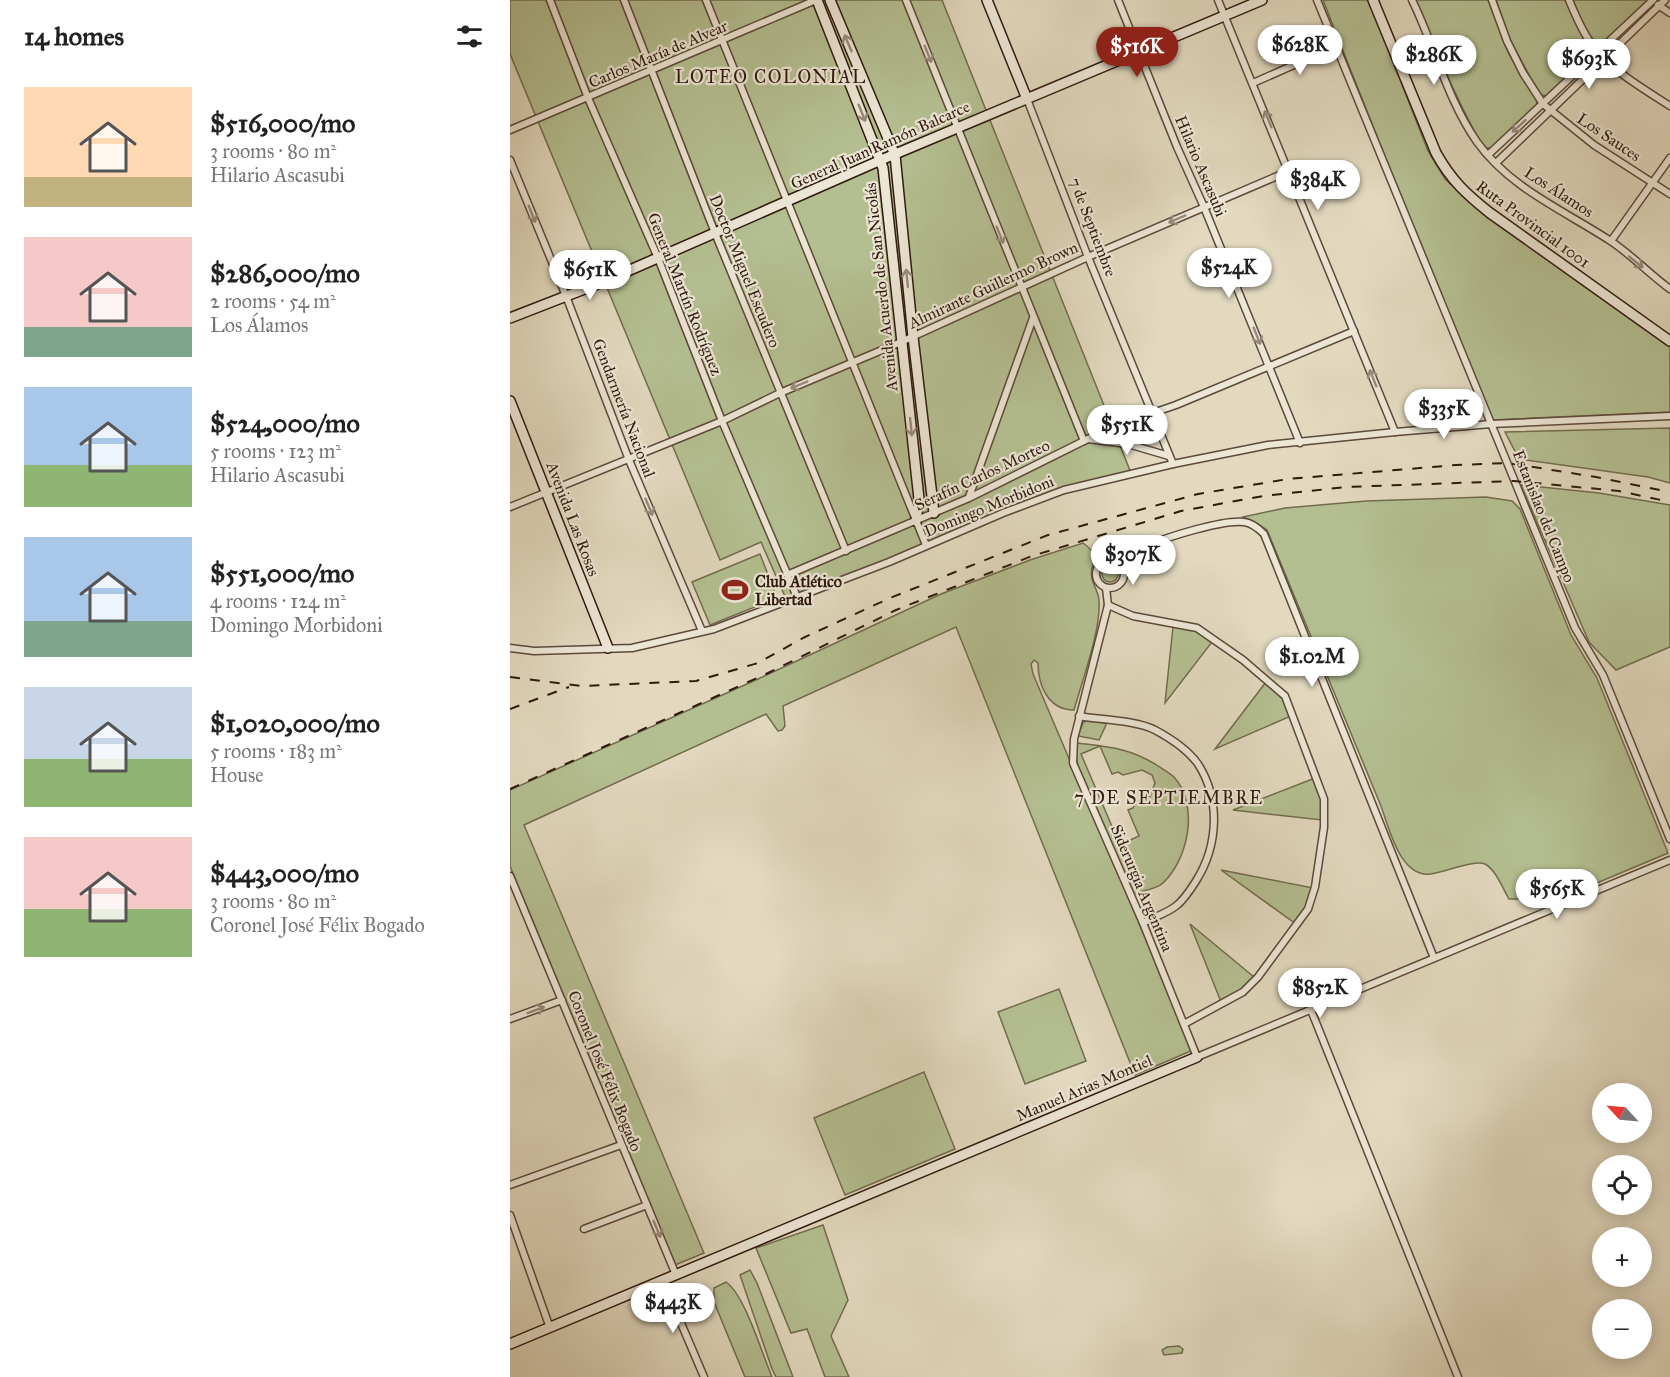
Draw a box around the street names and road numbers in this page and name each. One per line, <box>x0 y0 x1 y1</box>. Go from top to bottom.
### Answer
street label: Carlos María de Alvear <box>586 16 730 92</box>
street label: General Juan Ramón Balcarce <box>788 97 973 194</box>
street label: Los Sauces <box>1573 109 1645 165</box>
street label: Hilario Ascasubi <box>1171 113 1231 220</box>
street label: Los Álamos <box>1521 162 1598 221</box>
street label: 7 de Septiembre <box>1065 175 1121 279</box>
street label: Ruta Provincial 1001 <box>1472 176 1594 272</box>
street label: Avenida Acuerdo de San Nicolás <box>861 182 902 393</box>
street label: Doctor Miguel Escudero <box>705 192 784 351</box>
street label: General Martín Rodríguez <box>643 210 727 379</box>
street label: Almirante Guillermo Brown <box>904 237 1081 333</box>
street label: Gendarmería Nacional <box>589 336 660 481</box>
street label: Serafín Carlos Morteo <box>911 435 1053 515</box>
street label: Estanislao del Campo <box>1509 447 1579 585</box>
street label: Avenida Las Rosas <box>542 458 604 579</box>
street label: Domingo Morbidoni <box>921 471 1058 542</box>
street label: Siderurgia Argentina <box>1106 822 1177 955</box>
street label: Coronel José Félix Bogado <box>563 988 646 1155</box>
street label: Manuel Arias Montiel <box>1013 1050 1156 1125</box>

